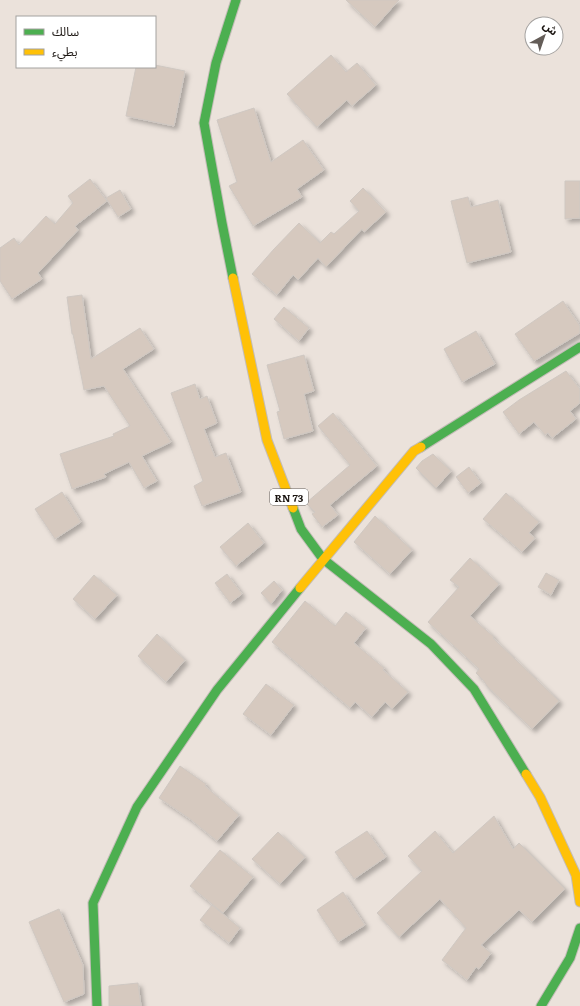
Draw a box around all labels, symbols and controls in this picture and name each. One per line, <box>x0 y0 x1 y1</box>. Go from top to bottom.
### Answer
legend <box>16 16 156 68</box>
north arrow <box>524 16 564 56</box>
text: ش <box>540 17 562 39</box>
text: سالك <box>52 22 79 40</box>
text: بطيء <box>52 42 78 62</box>
road number: RN 73 <box>270 489 308 505</box>

